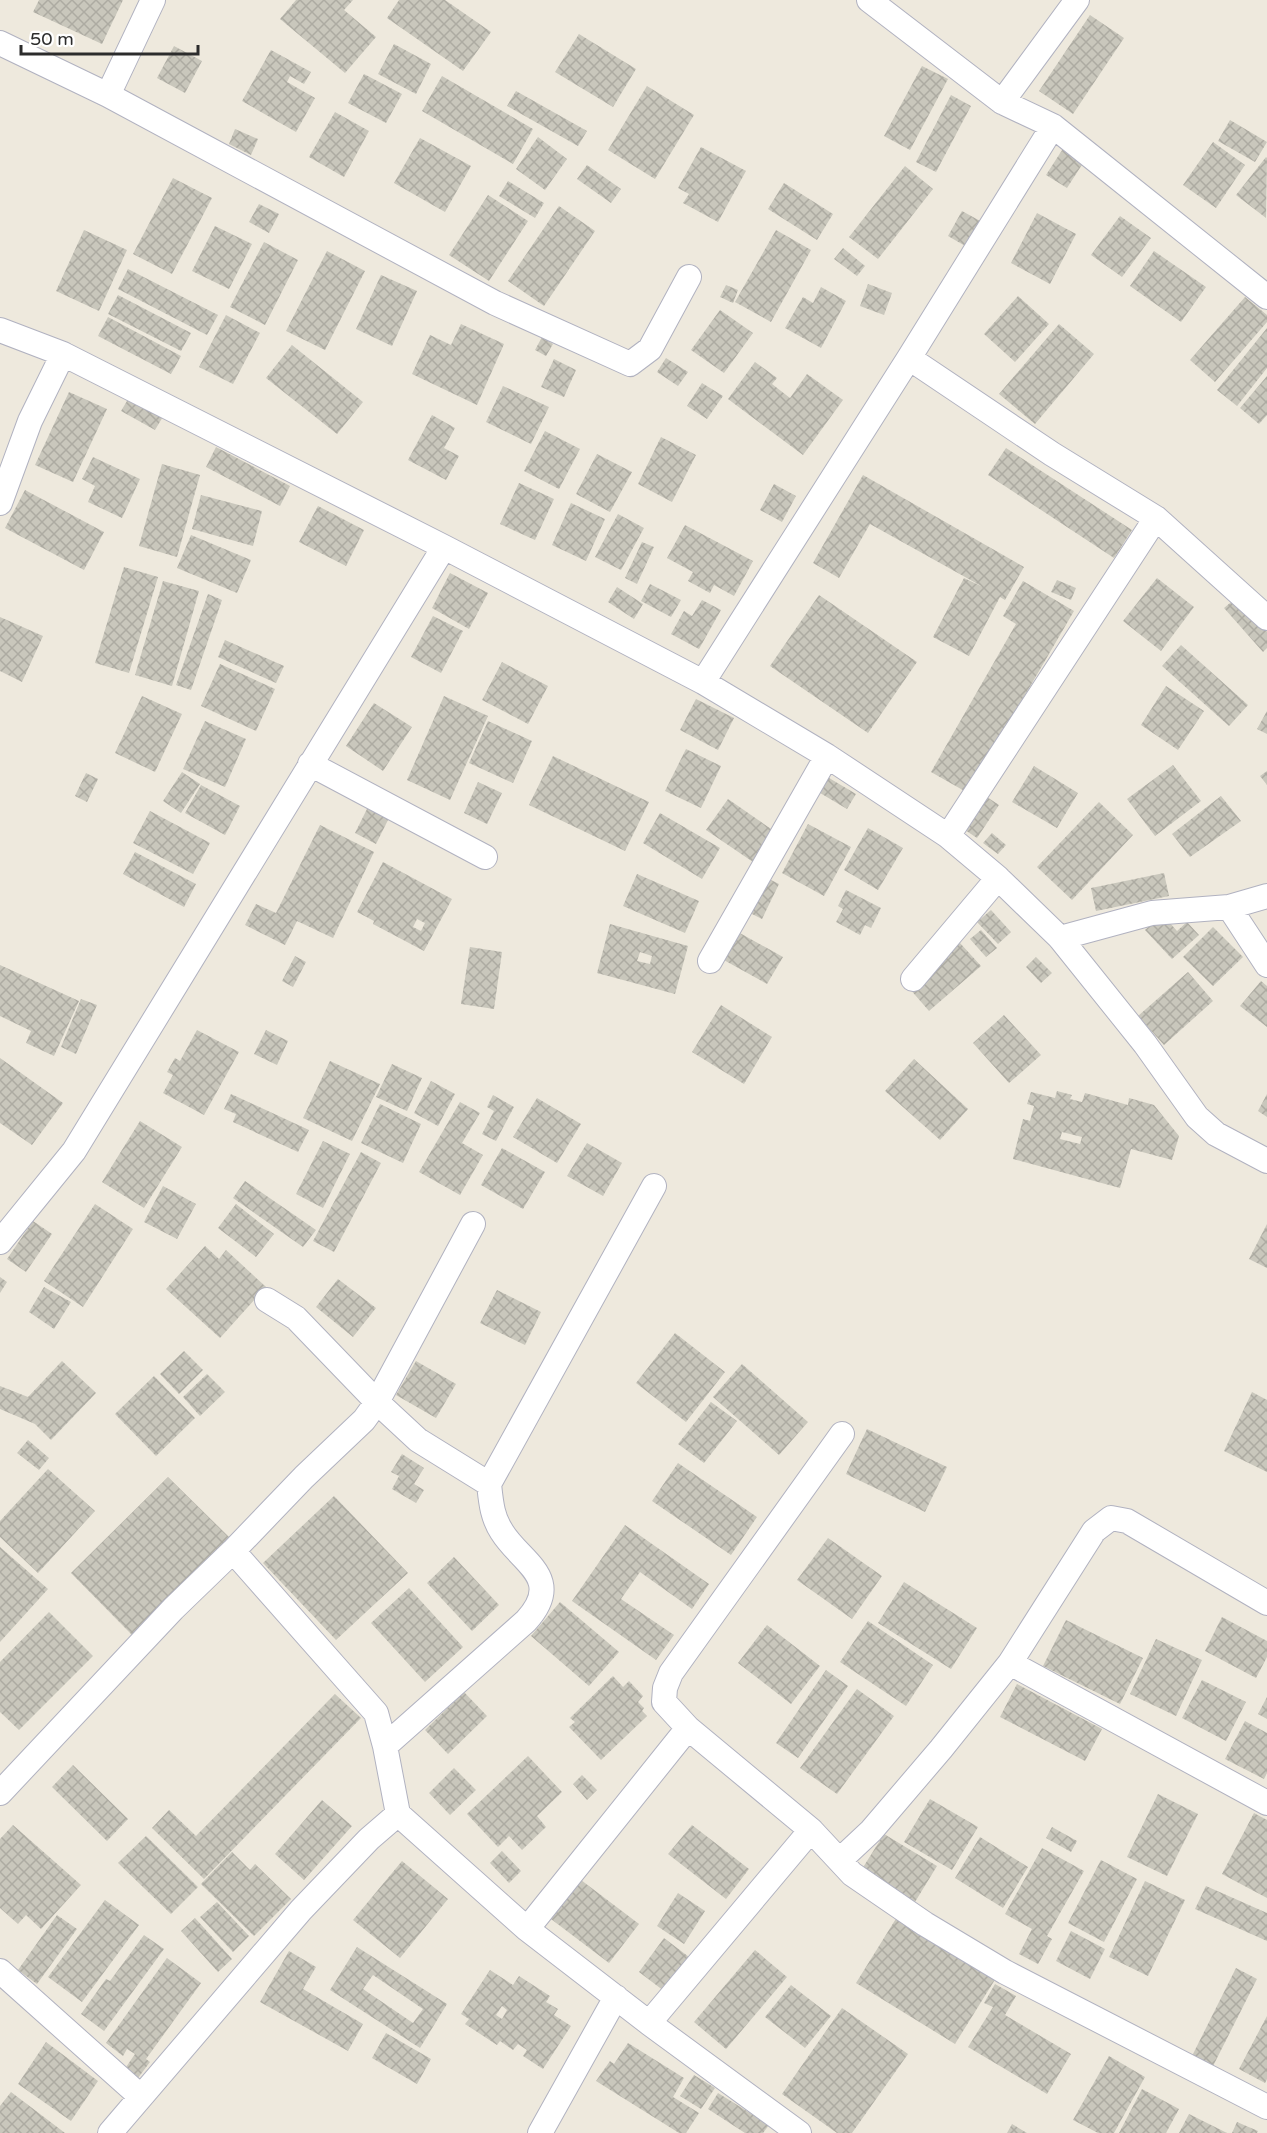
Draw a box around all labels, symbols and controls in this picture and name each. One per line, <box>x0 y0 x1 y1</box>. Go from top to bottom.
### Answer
scale bar <box>21 18 198 56</box>
text: 50 m <box>30 28 74 50</box>

